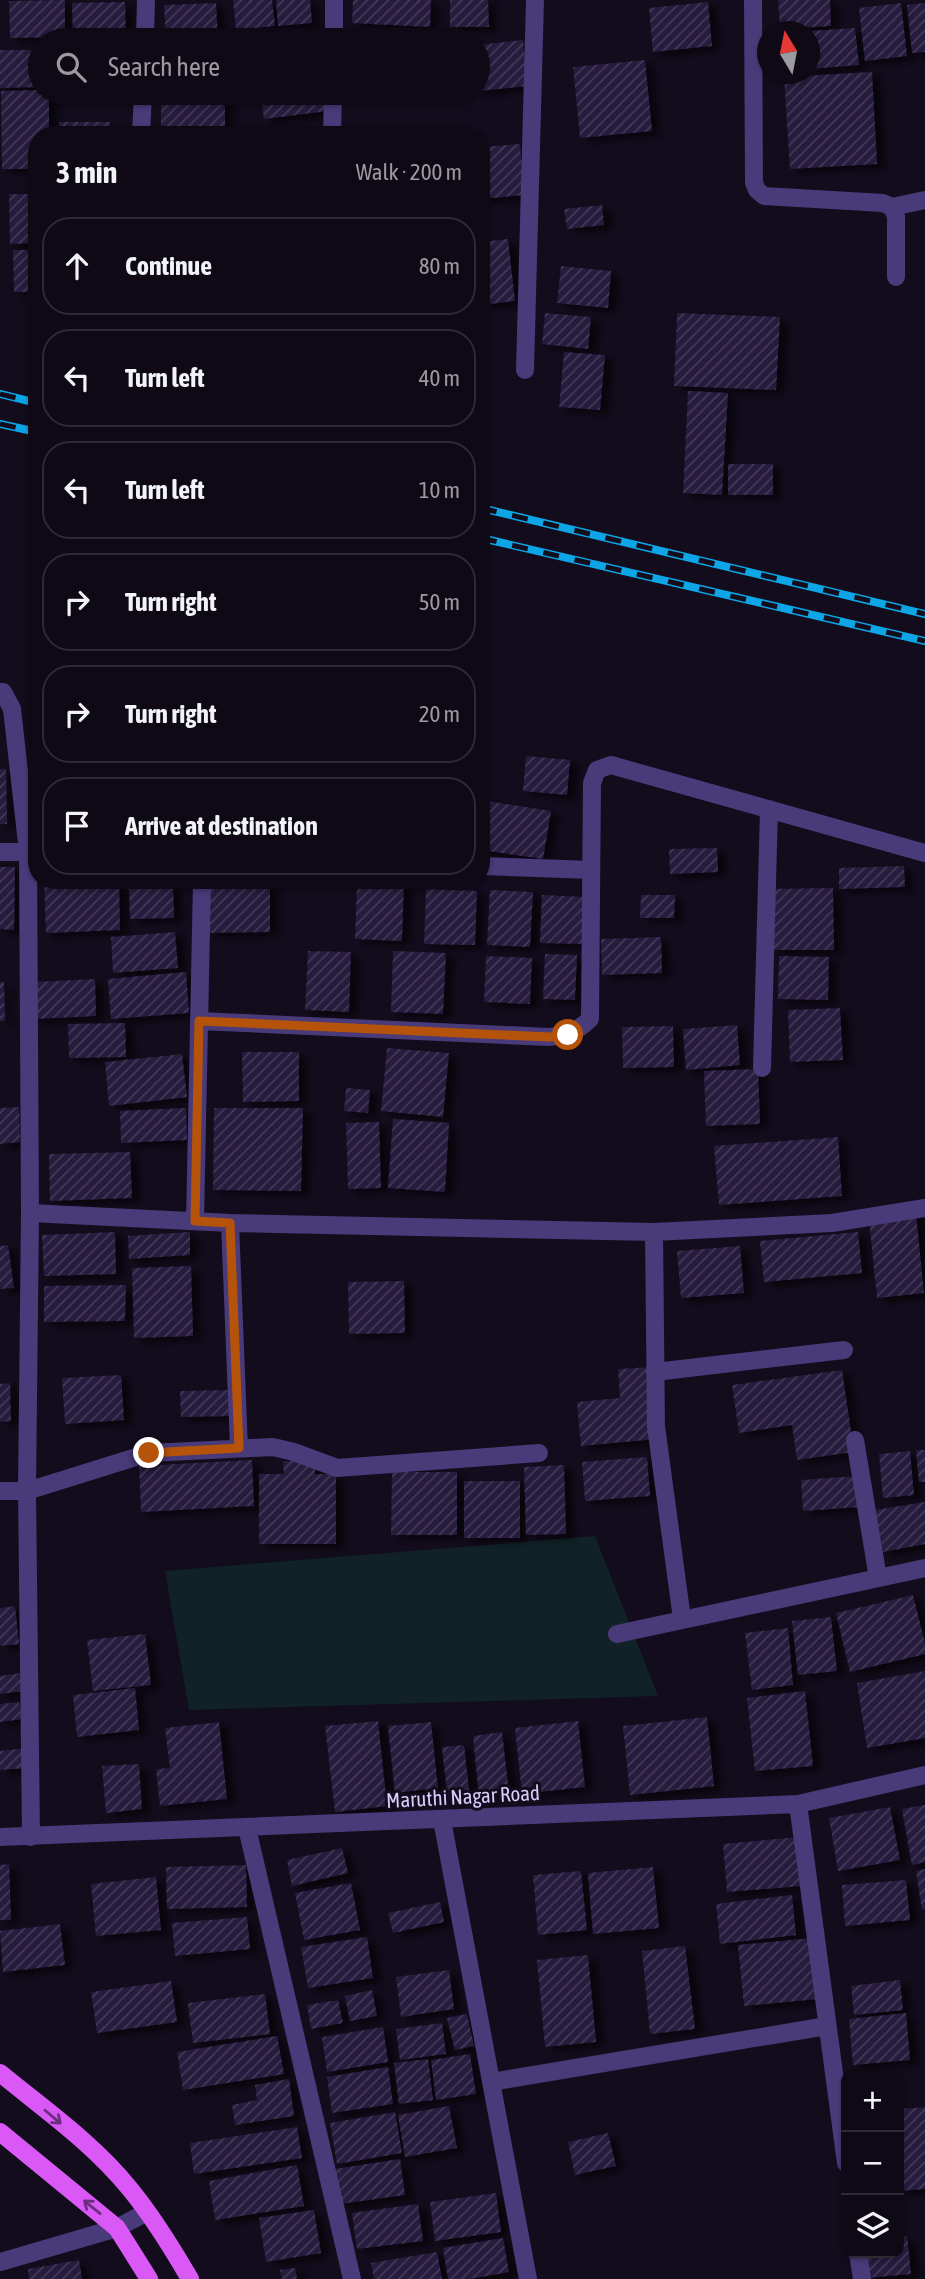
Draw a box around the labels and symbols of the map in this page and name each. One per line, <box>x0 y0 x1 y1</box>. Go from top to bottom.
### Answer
north arrow <box>757 21 820 84</box>
route start <box>552 1019 583 1050</box>
route end <box>133 1437 164 1468</box>
street label: Maruthi Nagar Road <box>386 1780 540 1812</box>
one-way arrow <box>43 2109 61 2124</box>
one-way arrow <box>83 2200 101 2215</box>

